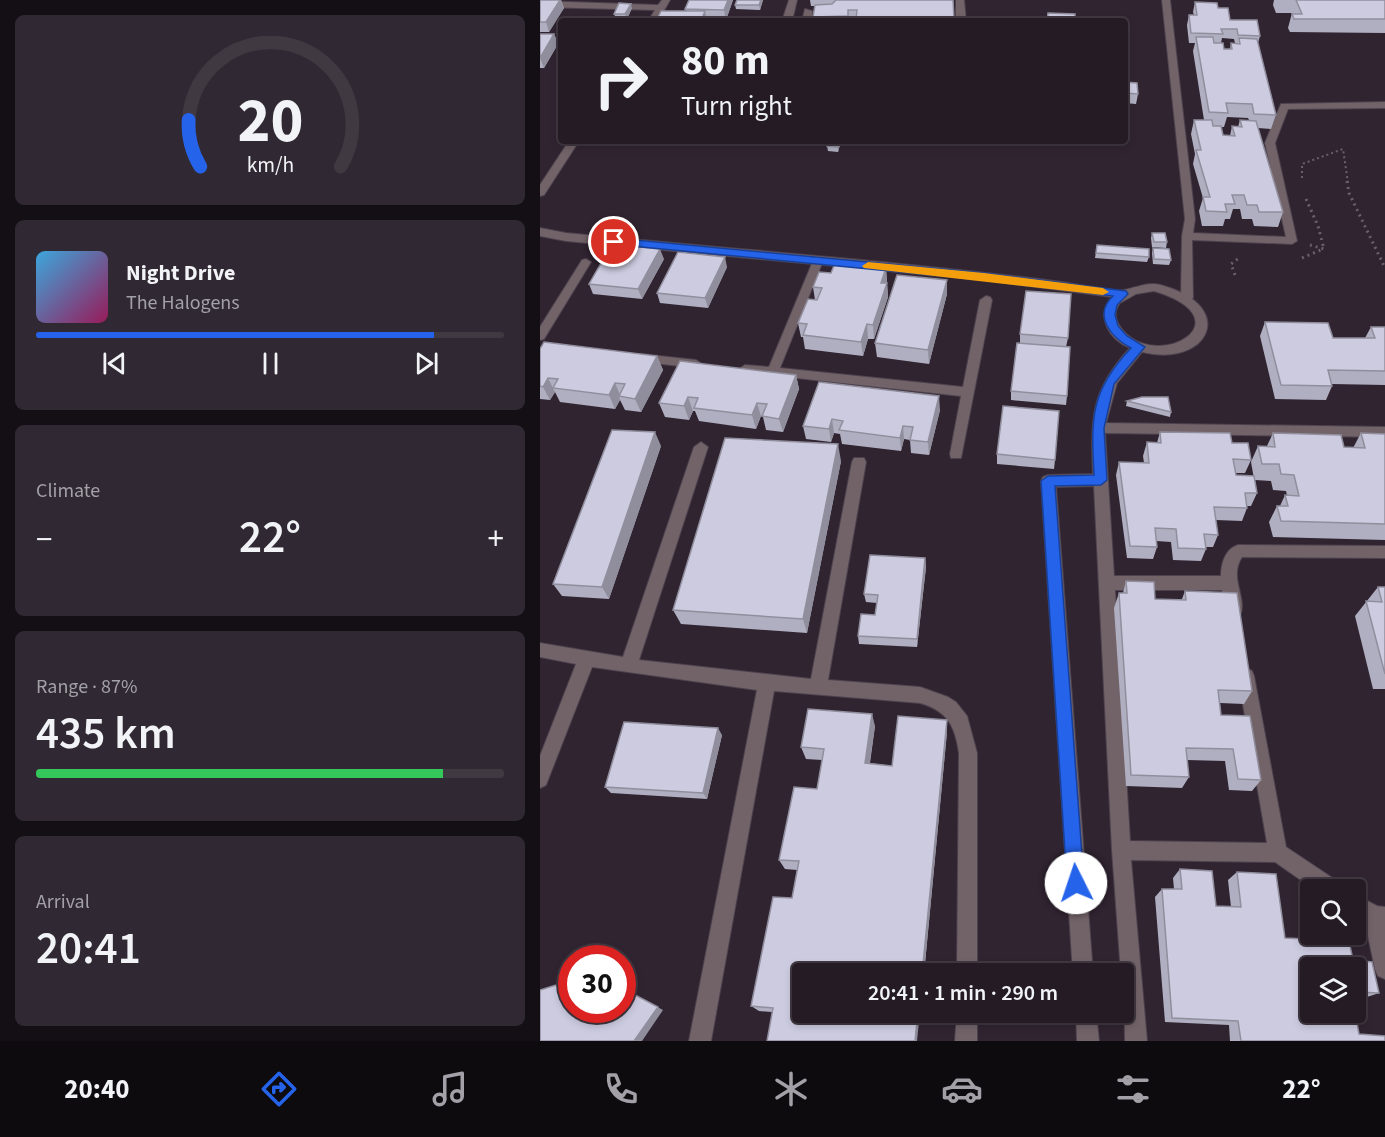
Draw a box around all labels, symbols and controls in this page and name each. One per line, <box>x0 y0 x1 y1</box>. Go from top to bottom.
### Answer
text: 80 m <box>681 31 770 91</box>
icon: right <box>582 42 660 120</box>
text: 20 <box>237 77 303 166</box>
text: Turn right <box>681 87 792 126</box>
text: km/h <box>246 150 294 181</box>
pin <box>588 216 639 267</box>
icon: arrive <box>597 225 630 258</box>
text: Night Drive <box>126 257 235 289</box>
text: The Halogens <box>126 289 240 317</box>
icon: previous <box>98 347 131 380</box>
icon: pause <box>254 347 287 380</box>
icon: next <box>410 347 443 380</box>
text: Climate <box>36 477 100 505</box>
text: 22° <box>239 506 301 570</box>
text: − <box>36 516 52 563</box>
text: + <box>488 516 504 563</box>
text: Range · 87% <box>36 673 137 701</box>
text: 435 km <box>36 702 176 766</box>
position arrow <box>1044 851 1108 915</box>
map controls <box>1300 879 1366 1023</box>
button: search <box>1300 879 1366 945</box>
text: Arrival <box>36 888 90 916</box>
text: 20:41 <box>36 917 141 981</box>
speed limit sign: 30 <box>558 945 636 1023</box>
button: layers <box>1300 957 1366 1023</box>
text: 20:41 · 1 min · 290 m <box>868 977 1058 1009</box>
icon: directions <box>258 1068 300 1110</box>
icon: music <box>429 1068 471 1110</box>
icon: phone <box>600 1068 642 1110</box>
icon: climate <box>770 1068 812 1110</box>
icon: car <box>941 1068 983 1110</box>
icon: filters <box>1112 1068 1154 1110</box>
text: 20:40 <box>64 1070 129 1109</box>
text: 22° <box>1282 1070 1321 1109</box>

